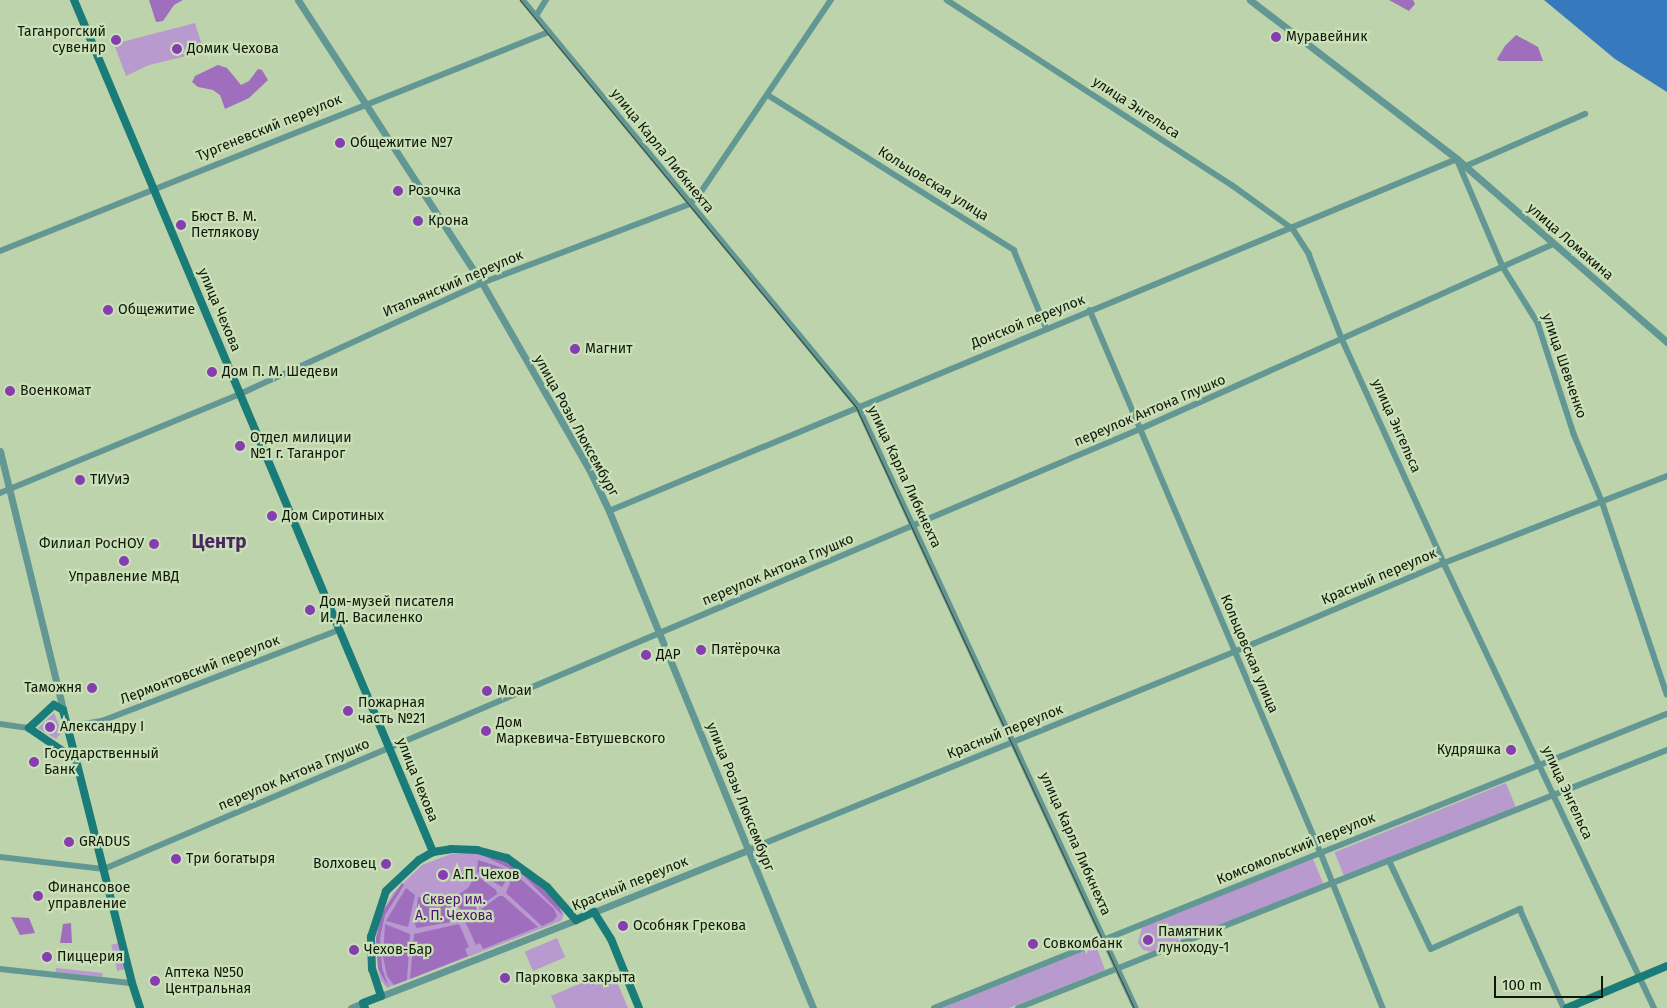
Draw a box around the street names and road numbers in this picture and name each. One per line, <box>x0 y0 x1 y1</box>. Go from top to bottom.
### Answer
street label: улица Энгельса <box>1089 73 1183 143</box>
street label: улица Карла Либкнехта <box>607 85 717 217</box>
street label: Тургеневский переулок <box>194 91 344 165</box>
street label: Кольцовская улица <box>875 143 991 225</box>
street label: улица Ломакина <box>1523 200 1617 284</box>
street label: Итальянский переулок <box>380 247 526 321</box>
street label: улица Чехова <box>194 266 244 354</box>
street label: Донской переулок <box>969 292 1087 352</box>
street label: улица Шевченко <box>1538 311 1590 421</box>
street label: улица Розы Люксембург <box>530 352 622 500</box>
street label: переулок Антона Глушко <box>1072 371 1228 451</box>
street label: улица Энгельса <box>1368 376 1424 476</box>
street label: улица Карла Либкнехта <box>864 403 944 551</box>
street label: переулок Антона Глушко <box>700 530 856 610</box>
street label: Красный переулок <box>1319 545 1439 609</box>
street label: Кольцовская улица <box>1216 592 1282 716</box>
street label: Лермонтовский переулок <box>118 632 282 708</box>
street label: Красный переулок <box>945 701 1065 763</box>
street label: улица Розы Люксембург <box>702 720 778 874</box>
street label: переулок Антона Глушко <box>216 735 372 815</box>
street label: улица Чехова <box>393 736 441 824</box>
street label: улица Энгельса <box>1538 744 1596 842</box>
street label: улица Карла Либкнехта <box>1036 770 1114 918</box>
street label: Комсомольский переулок <box>1214 809 1378 889</box>
street label: Красный переулок <box>570 853 690 915</box>

